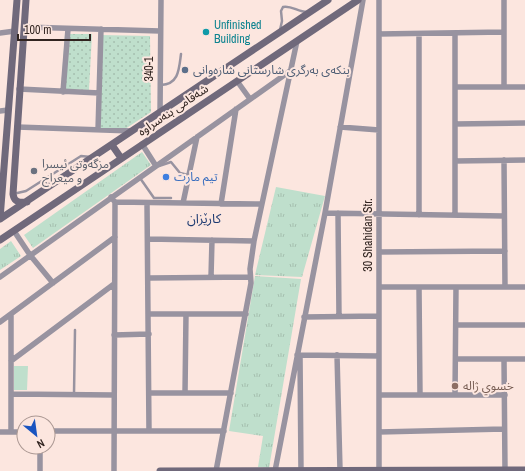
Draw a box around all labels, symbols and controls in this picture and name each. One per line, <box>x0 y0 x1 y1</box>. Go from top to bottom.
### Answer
scale bar <box>18 16 90 42</box>
place label: Unfinished Building <box>214 17 262 47</box>
text: 100 m <box>24 22 51 38</box>
marker: Unfinished Building <box>201 27 211 37</box>
street label: 340-1 <box>141 56 157 82</box>
place label: بنكەی بەرگری شارستانی شارەوانی <box>193 62 350 78</box>
marker: بنكەی بەرگری شارستانی شارەوانی <box>180 65 190 75</box>
street label: شەقامی بنەسراوە <box>134 80 212 140</box>
place label: مزگەوتی ئیسرا و میعراج <box>42 156 109 187</box>
marker: مزگەوتی ئیسرا و میعراج <box>29 166 39 176</box>
place label: تيم مارت <box>174 169 218 186</box>
marker: تيم مارت <box>161 172 171 182</box>
street label: 30 Shahidan Str. <box>360 198 376 272</box>
district label: کارێزان <box>187 210 222 227</box>
place label: خسوي ژاله <box>463 378 514 396</box>
marker: خسوي ژاله <box>450 381 460 391</box>
north arrow <box>16 415 56 455</box>
text: N <box>35 436 47 451</box>

